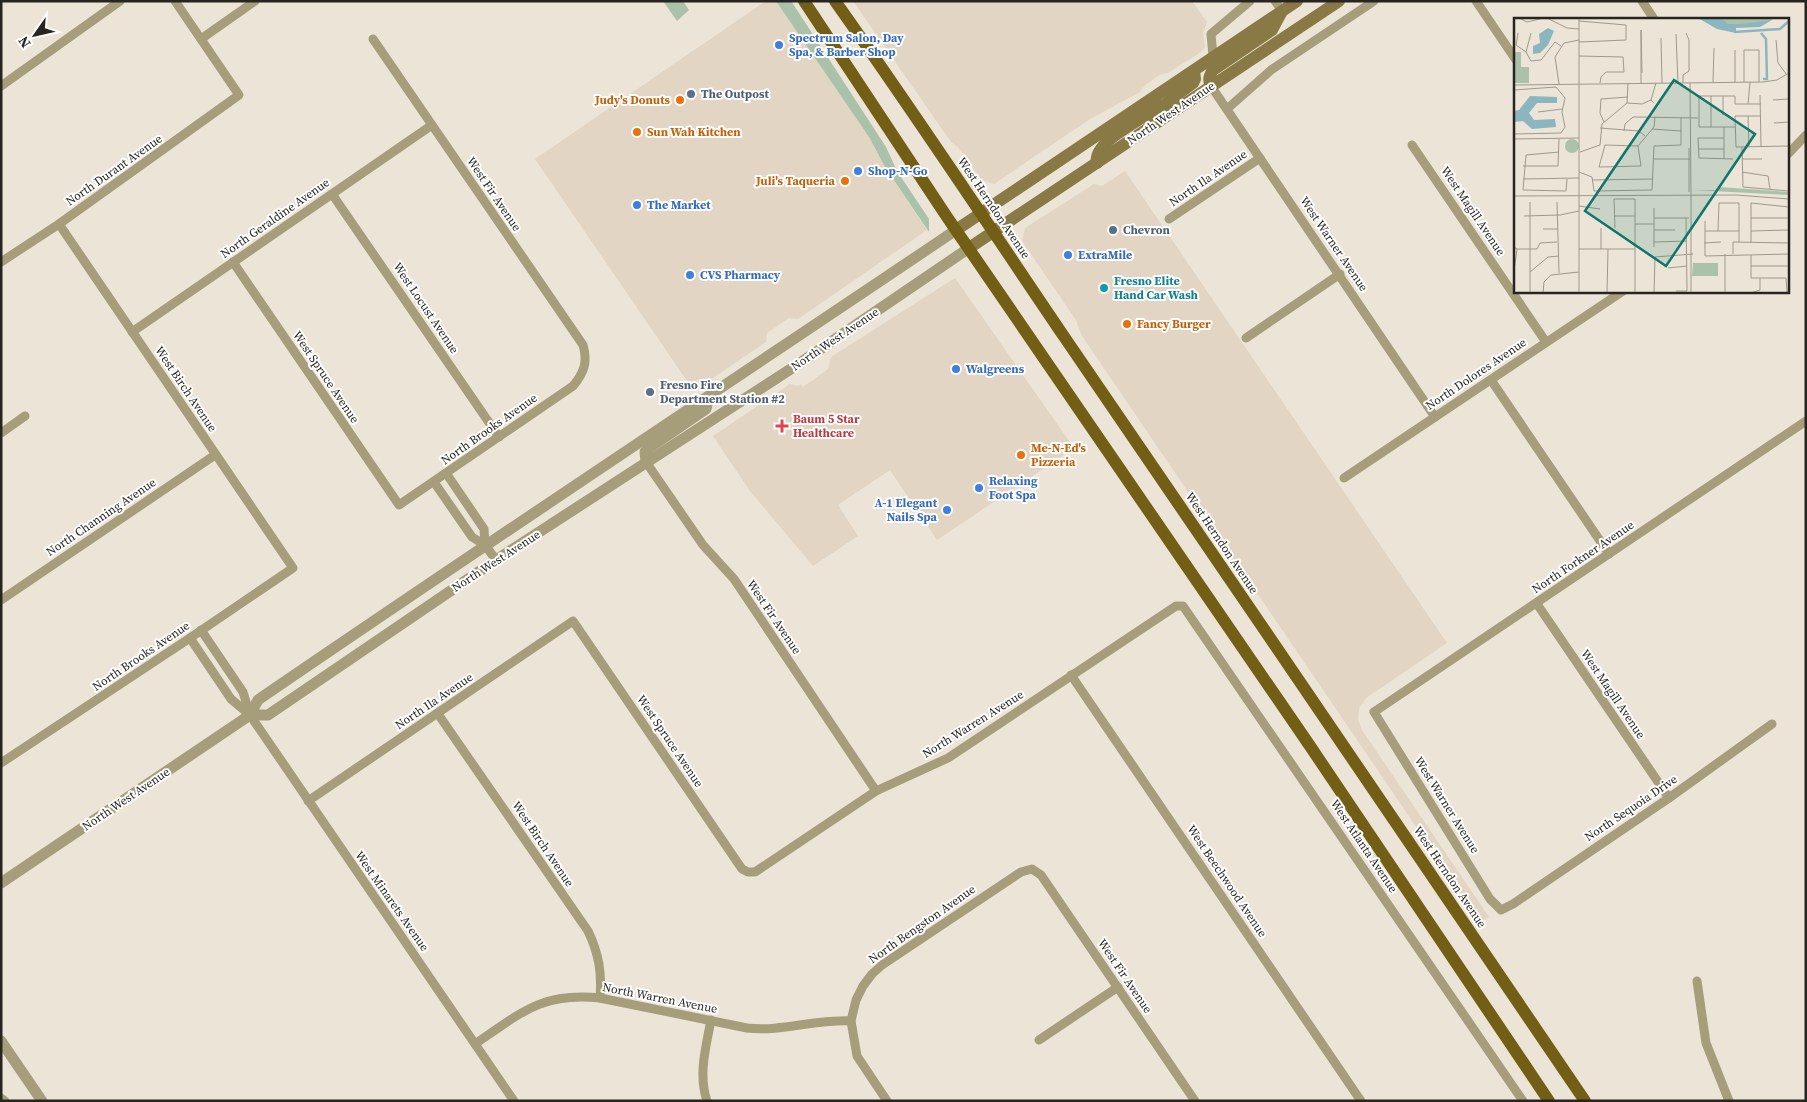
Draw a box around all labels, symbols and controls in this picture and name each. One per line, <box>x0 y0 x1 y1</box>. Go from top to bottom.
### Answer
north arrow <box>10 10 60 60</box>
inset map <box>1514 18 1790 292</box>
place label: Spectrum Salon, Day Spa, & Barber Shop <box>789 30 904 60</box>
text: N <box>13 32 35 52</box>
marker: Spectrum Salon, Day Spa, & Barber Shop <box>773 39 785 51</box>
street label: North West Avenue <box>1124 78 1218 148</box>
place label: The Outpost <box>701 86 769 102</box>
marker: The Outpost <box>685 88 697 100</box>
place label: Judy's Donuts <box>594 92 671 108</box>
marker: Judy's Donuts <box>674 94 686 106</box>
place label: Sun Wah Kitchen <box>647 124 741 140</box>
marker: Sun Wah Kitchen <box>631 126 643 138</box>
street label: North Durant Avenue <box>63 131 165 209</box>
street label: North Ila Avenue <box>1166 146 1250 210</box>
street label: West Fir Avenue <box>463 154 525 234</box>
street label: West Herndon Avenue <box>954 154 1034 262</box>
place label: Shop-N-Go <box>868 163 928 179</box>
street label: West Magill Avenue <box>1437 163 1509 259</box>
marker: Shop-N-Go <box>852 165 864 177</box>
place label: Juli's Taqueria <box>755 173 836 189</box>
street label: North Geraldine Avenue <box>217 174 333 262</box>
marker: Juli's Taqueria <box>839 175 851 187</box>
street label: West Warner Avenue <box>1296 194 1372 294</box>
place label: The Market <box>647 197 711 213</box>
marker: The Market <box>631 199 643 211</box>
place label: Chevron <box>1123 222 1171 238</box>
marker: Chevron <box>1107 224 1119 236</box>
place label: ExtraMile <box>1078 247 1132 263</box>
marker: ExtraMile <box>1062 249 1074 261</box>
street label: West Locust Avenue <box>390 259 462 357</box>
place label: CVS Pharmacy <box>700 267 781 283</box>
marker: CVS Pharmacy <box>684 269 696 281</box>
place label: Fresno Elite Hand Car Wash <box>1114 273 1198 303</box>
marker: Fresno Elite Hand Car Wash <box>1098 282 1110 294</box>
street label: North West Avenue <box>788 304 882 374</box>
place label: Fancy Burger <box>1137 316 1211 332</box>
marker: Fancy Burger <box>1121 318 1133 330</box>
street label: West Spruce Avenue <box>289 328 363 426</box>
street label: North Dolores Avenue <box>1423 334 1529 414</box>
street label: West Birch Avenue <box>151 343 221 435</box>
place label: Walgreens <box>966 361 1025 377</box>
marker: Walgreens <box>950 363 962 375</box>
place label: Fresno Fire Department Station #2 <box>660 377 785 407</box>
marker: Fresno Fire Department Station #2 <box>644 386 656 398</box>
street label: North Brooks Avenue <box>438 390 540 468</box>
place label: Baum 5 Star Healthcare <box>793 411 860 441</box>
marker: Baum 5 Star Healthcare <box>775 419 789 433</box>
place label: Me-N-Ed's Pizzeria <box>1031 440 1087 470</box>
marker: Me-N-Ed's Pizzeria <box>1015 449 1027 461</box>
place label: Relaxing Foot Spa <box>989 473 1038 503</box>
street label: North Channing Avenue <box>43 474 159 560</box>
marker: Relaxing Foot Spa <box>973 482 985 494</box>
street label: West Herndon Avenue <box>1182 489 1262 597</box>
place label: A-1 Elegant Nails Spa <box>874 495 938 525</box>
marker: A-1 Elegant Nails Spa <box>941 504 953 516</box>
street label: North Forkner Avenue <box>1529 517 1637 597</box>
street label: North West Avenue <box>449 526 543 596</box>
street label: West Fir Avenue <box>743 577 805 657</box>
street label: North Brooks Avenue <box>89 618 193 694</box>
street label: West Magill Avenue <box>1577 646 1649 742</box>
street label: North Ila Avenue <box>392 669 476 733</box>
street label: North Warren Avenue <box>919 686 1027 762</box>
street label: West Spruce Avenue <box>633 692 707 790</box>
street label: West Warner Avenue <box>1411 754 1483 856</box>
street label: North West Avenue <box>79 764 173 834</box>
street label: North Sequoia Drive <box>1582 771 1680 845</box>
street label: West Atlanta Avenue <box>1327 796 1401 896</box>
street label: West Birch Avenue <box>508 798 578 890</box>
street label: West Beechwood Avenue <box>1183 822 1271 940</box>
street label: West Herndon Avenue <box>1410 823 1490 931</box>
street label: West Minarets Avenue <box>351 848 433 954</box>
street label: North Bengston Avenue <box>865 881 979 967</box>
street label: West Fir Avenue <box>1094 936 1156 1016</box>
street label: North Warren Avenue <box>601 979 719 1017</box>

